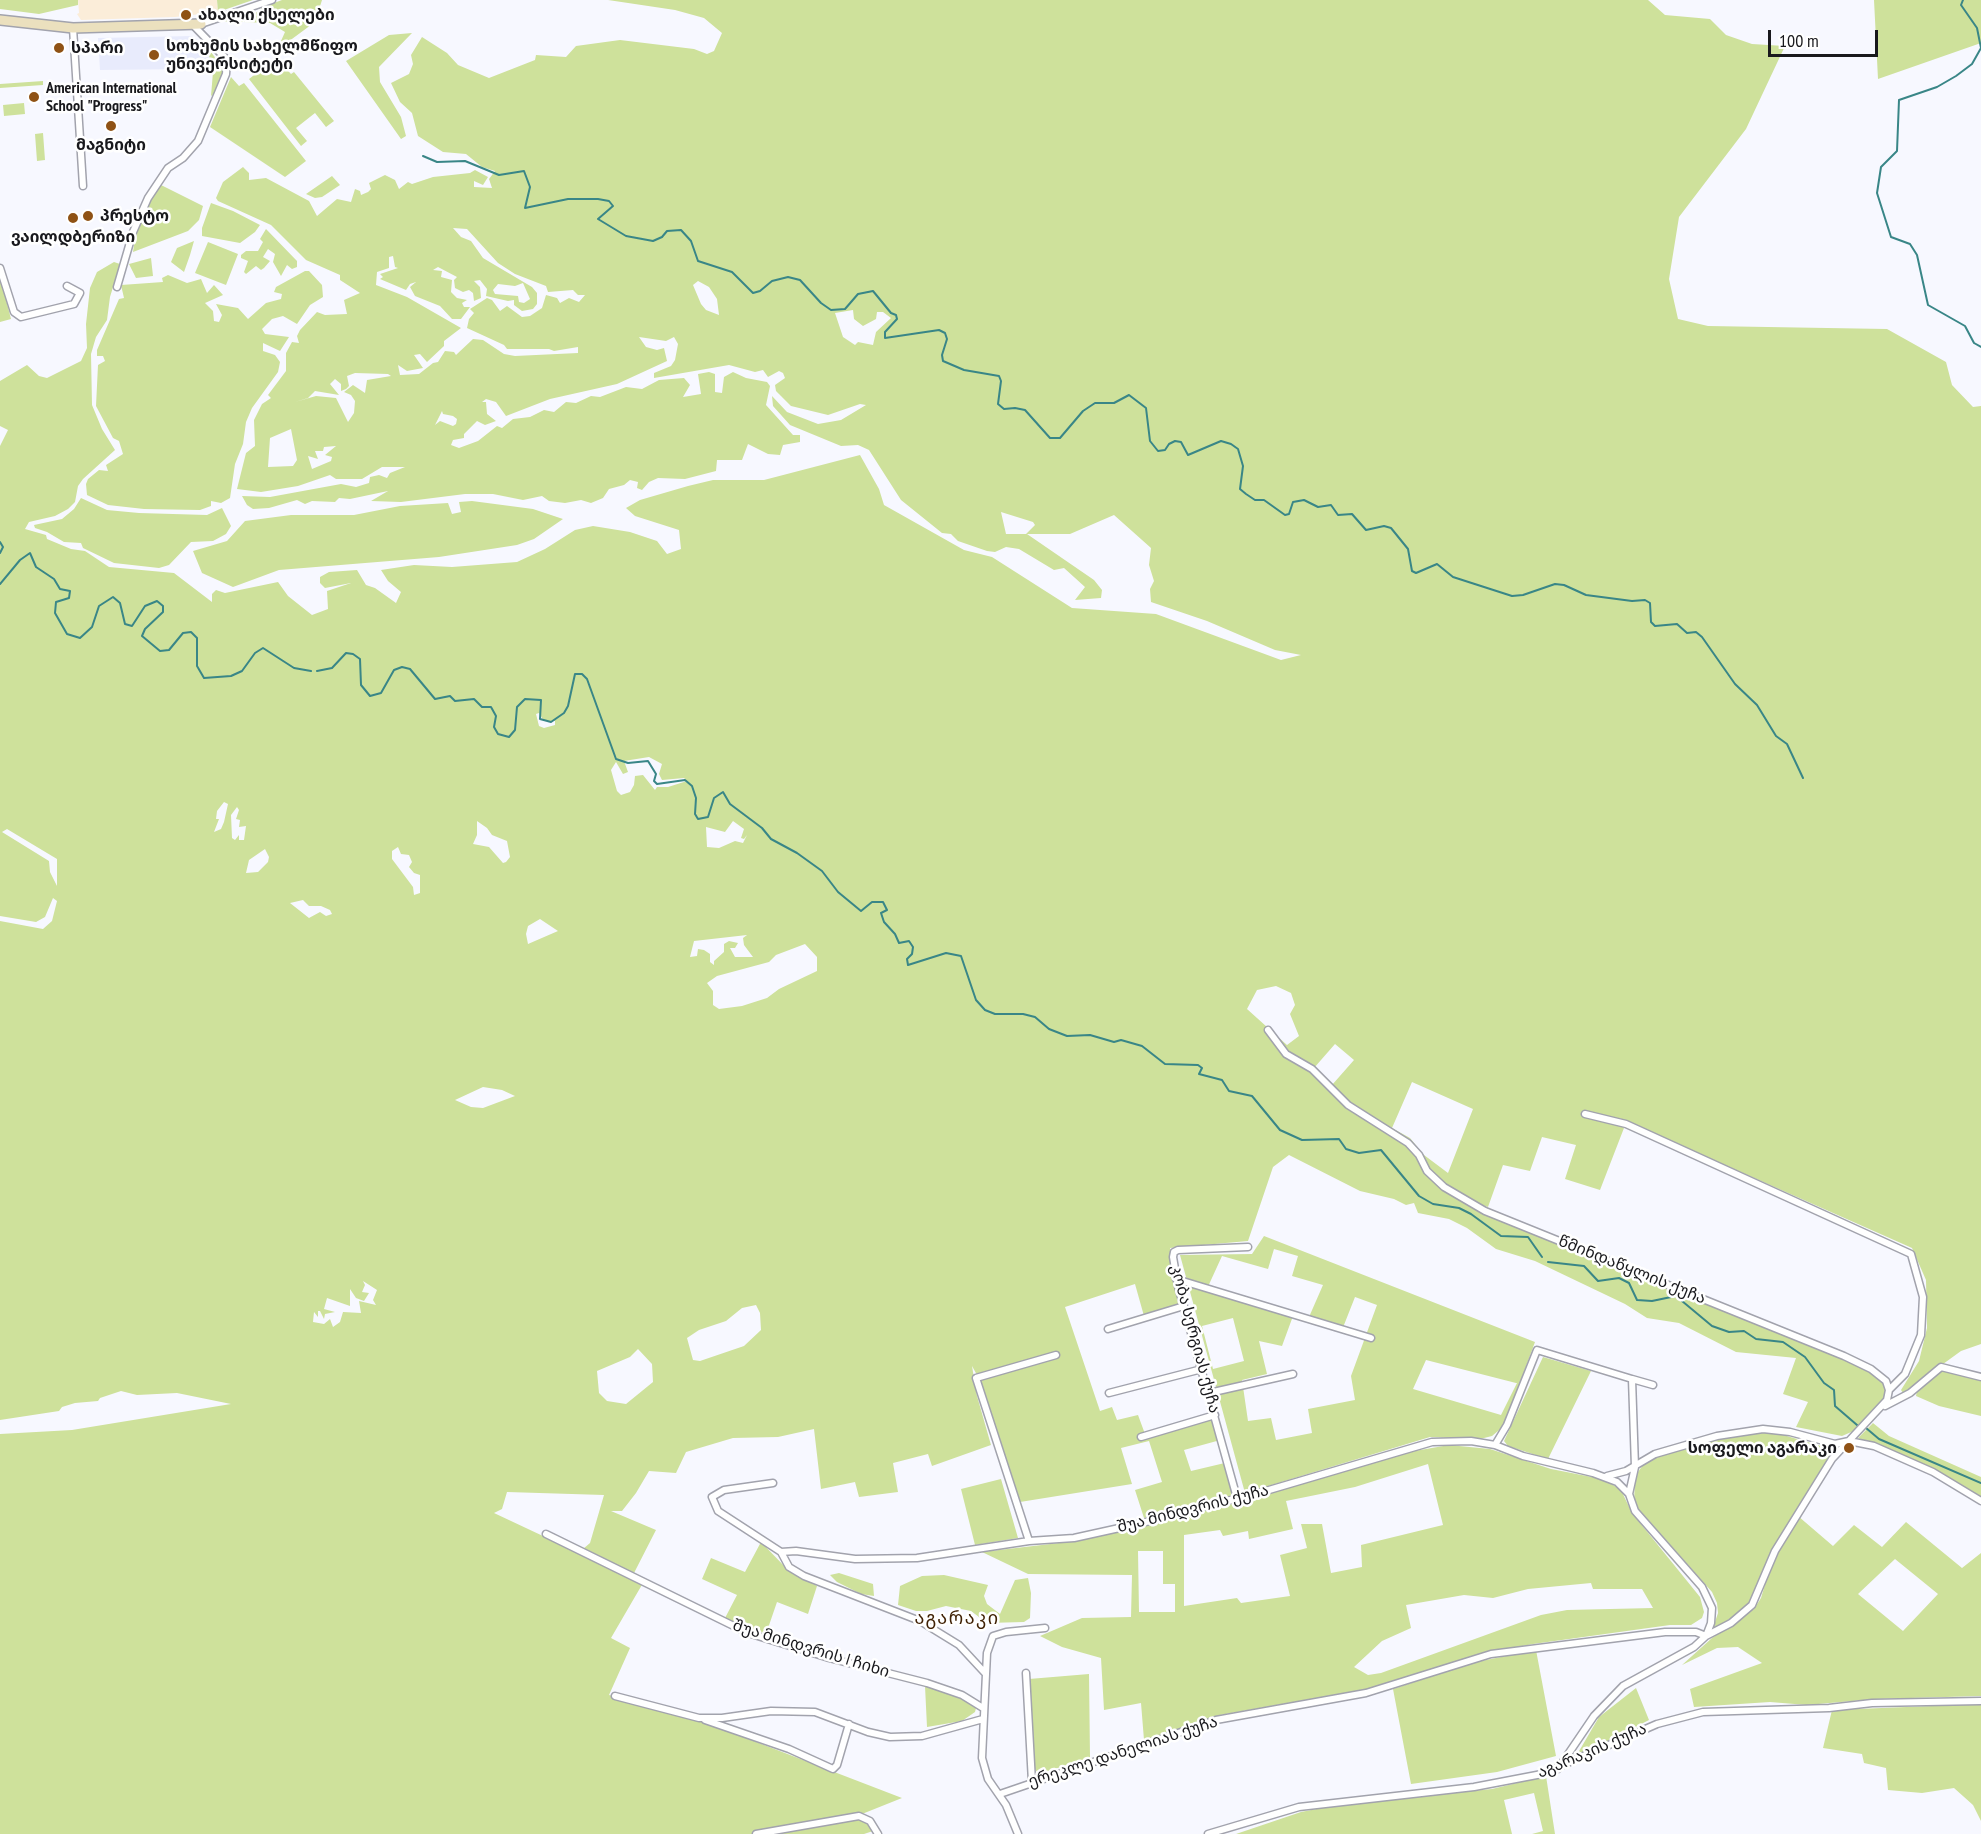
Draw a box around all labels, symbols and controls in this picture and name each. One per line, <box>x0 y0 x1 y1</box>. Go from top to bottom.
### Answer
place label: ახალი ქსელები <box>198 5 335 25</box>
marker: ახალი ქსელები <box>179 8 193 22</box>
scale bar <box>1771 18 1880 56</box>
text: 100 m <box>1779 29 1819 52</box>
place label: სოხუმის სახელმწიფო უნივერსიტეტი <box>166 36 358 74</box>
place label: სპარი <box>71 38 123 58</box>
marker: სპარი <box>52 41 66 55</box>
marker: სოხუმის სახელმწიფო უნივერსიტეტი <box>147 48 161 62</box>
place label: American International School "Progress" <box>46 78 176 116</box>
marker: American International School "Progress" <box>27 90 41 104</box>
marker: მაგნიტი <box>104 119 118 133</box>
place label: მაგნიტი <box>76 135 146 155</box>
place label: პრესტო <box>100 206 169 226</box>
marker: პრესტო <box>81 209 95 223</box>
marker: ვაილდბერიზი <box>66 211 80 225</box>
place label: ვაილდბერიზი <box>11 227 135 247</box>
street label: წმინდაწყლის ქუჩა <box>1555 1232 1709 1308</box>
street label: კობა სერგიას ქუჩა <box>1166 1263 1224 1415</box>
place label: სოფელი აგარაკი <box>1688 1438 1837 1458</box>
marker: სოფელი აგარაკი <box>1842 1441 1856 1455</box>
street label: შუა მინდვრის ქუჩა <box>1115 1481 1271 1537</box>
district label: აგარაკი <box>914 1608 1000 1630</box>
street label: შუა მინდვრის I ჩიხი <box>730 1616 892 1682</box>
street label: ერეკლე დანელიას ქუჩა <box>1026 1712 1220 1792</box>
street label: აგარაკის ქუჩა <box>1535 1719 1649 1783</box>

